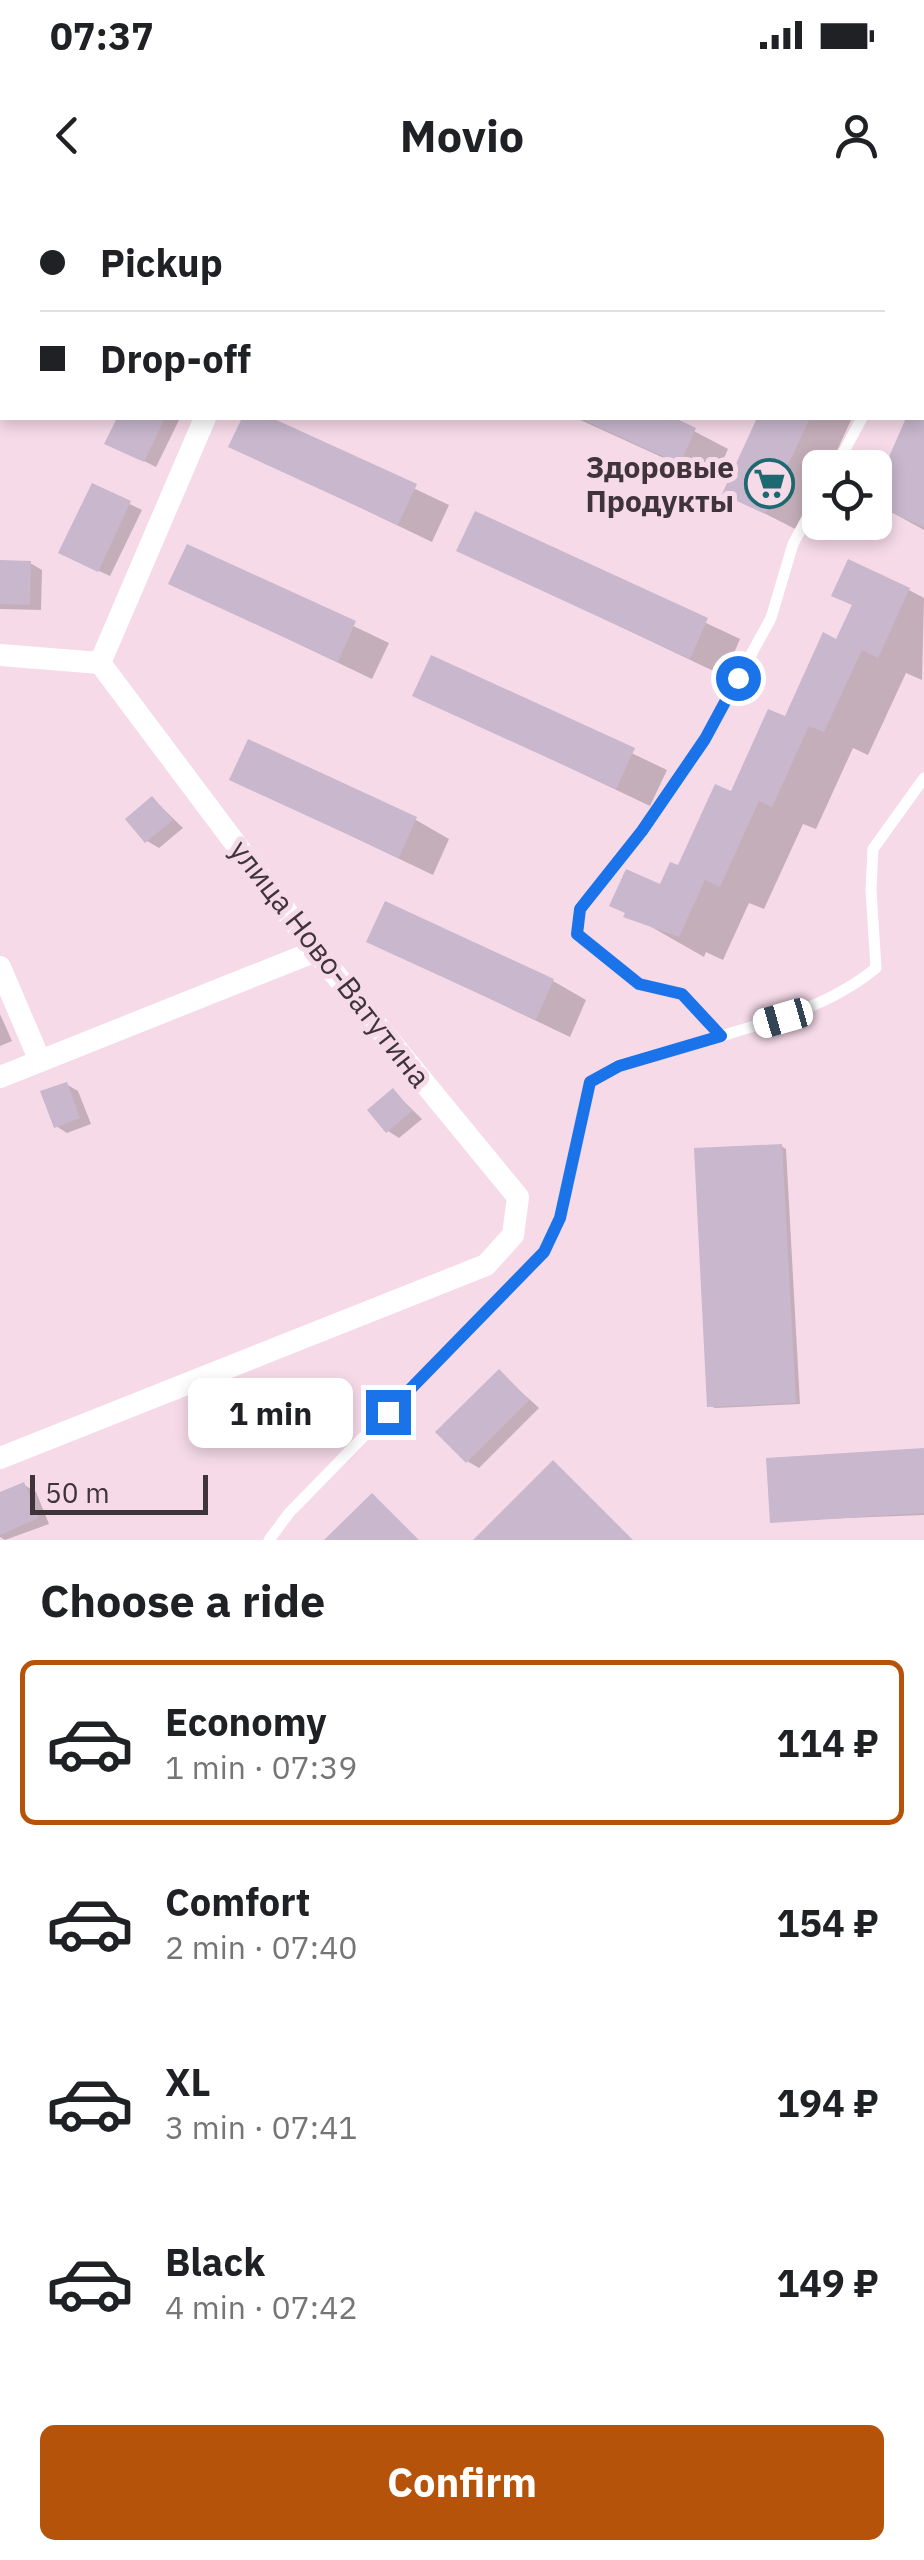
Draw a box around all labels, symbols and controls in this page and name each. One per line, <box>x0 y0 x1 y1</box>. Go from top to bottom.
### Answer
text: 07:37 <box>50 11 154 60</box>
text: Movio <box>400 106 524 164</box>
icon: back <box>40 108 95 163</box>
icon: person <box>829 108 884 163</box>
text: Pickup <box>100 238 223 287</box>
text: Drop-off <box>100 334 251 383</box>
place label: Здоровые Продукты <box>586 447 734 520</box>
map controls <box>802 450 892 540</box>
button: locate <box>802 450 892 540</box>
supermarket icon: Здоровые Продукты <box>743 457 795 509</box>
route start <box>716 656 761 701</box>
street label: улица Ново-Ватутина <box>222 831 440 1095</box>
car <box>750 995 816 1041</box>
callout: 1 min <box>188 1377 353 1447</box>
route end <box>366 1390 411 1435</box>
text: 1 min <box>229 1392 312 1434</box>
scale bar <box>30 1470 208 1514</box>
text: 50 m <box>45 1474 110 1511</box>
text: Choose a ride <box>40 1571 325 1629</box>
text: Economy <box>165 1697 327 1746</box>
icon: car <box>45 1698 135 1788</box>
text: 114 ₽ <box>777 1718 879 1767</box>
text: 1 min · 07:39 <box>165 1746 358 1788</box>
text: Comfort <box>165 1877 310 1926</box>
icon: car <box>45 1878 135 1968</box>
text: 154 ₽ <box>777 1898 879 1947</box>
text: 2 min · 07:40 <box>165 1926 358 1968</box>
text: XL <box>165 2057 211 2106</box>
icon: car <box>45 2058 135 2148</box>
text: 194 ₽ <box>777 2078 879 2127</box>
text: 3 min · 07:41 <box>165 2106 358 2148</box>
text: Black <box>165 2237 265 2286</box>
icon: car <box>45 2238 135 2328</box>
text: 149 ₽ <box>777 2258 879 2307</box>
text: 4 min · 07:42 <box>165 2286 358 2328</box>
button: Confirm <box>40 2425 884 2540</box>

